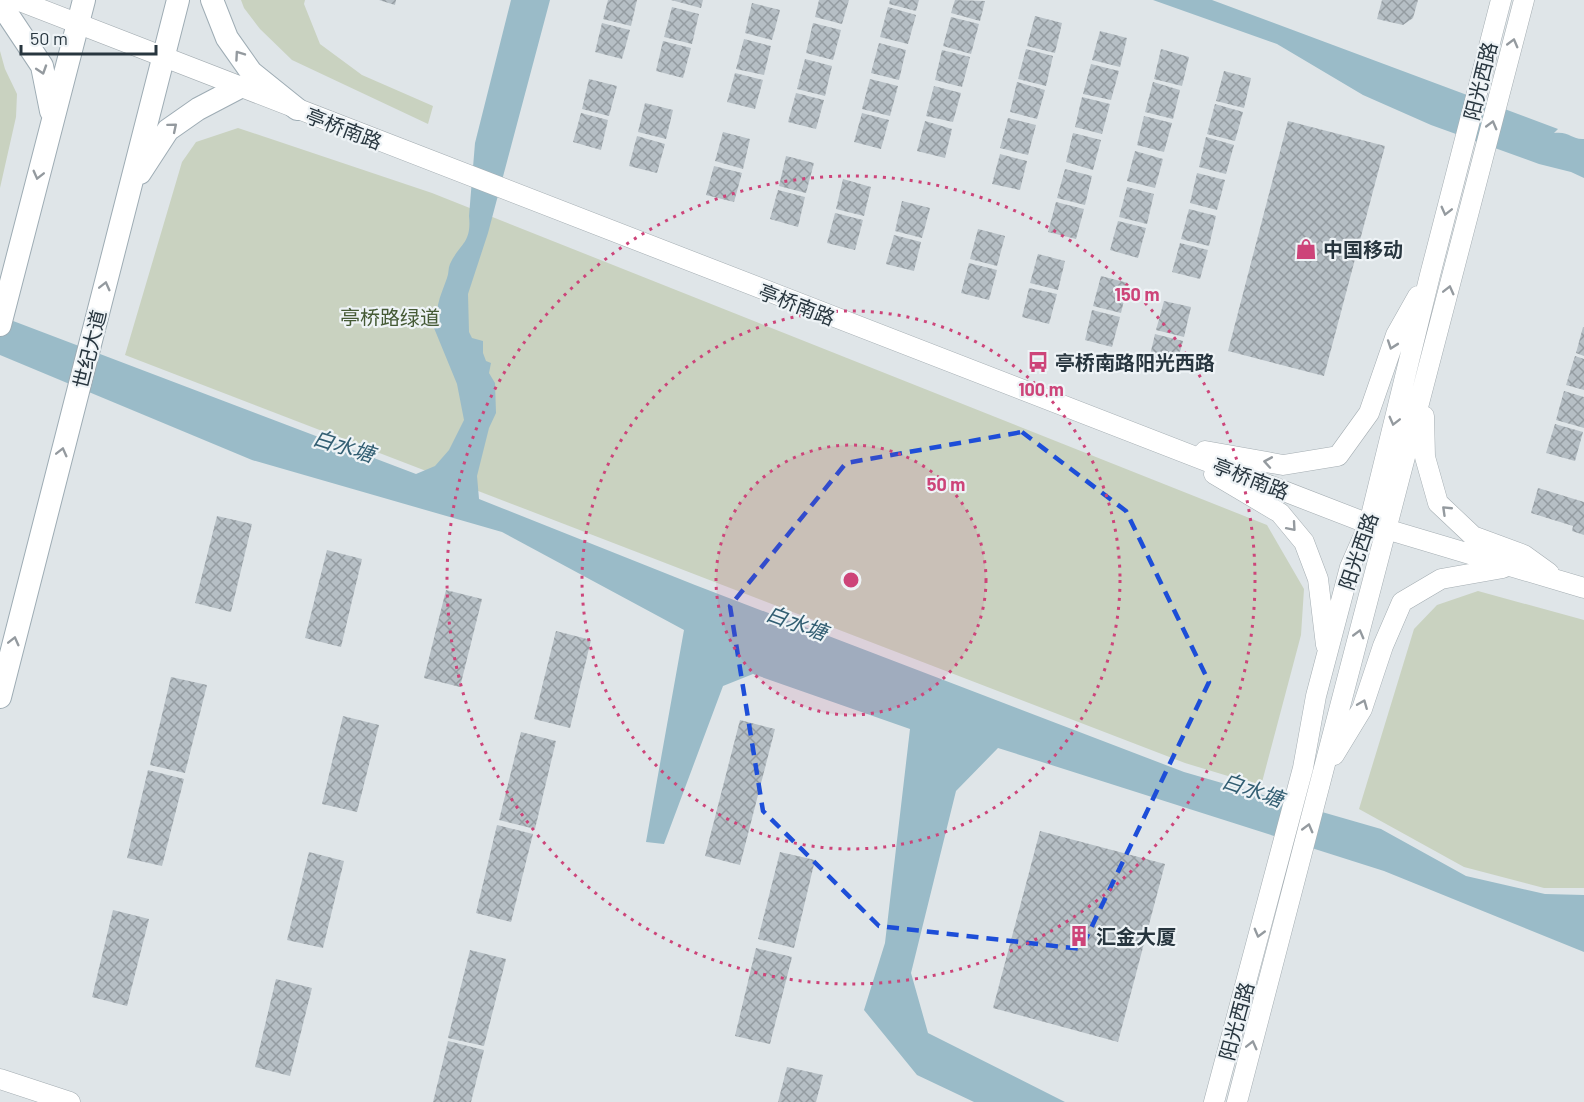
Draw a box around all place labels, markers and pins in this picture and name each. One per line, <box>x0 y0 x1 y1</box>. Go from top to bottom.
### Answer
shop icon: 中国移动 <box>1294 237 1318 261</box>
place label: 中国移动 <box>1323 237 1403 261</box>
bus stop icon: 亭桥南路阳光西路 <box>1026 350 1050 374</box>
place label: 亭桥南路阳光西路 <box>1055 350 1215 374</box>
centre of rings <box>841 570 861 590</box>
building icon: 汇金大厦 <box>1067 924 1091 948</box>
place label: 汇金大厦 <box>1096 924 1176 948</box>

